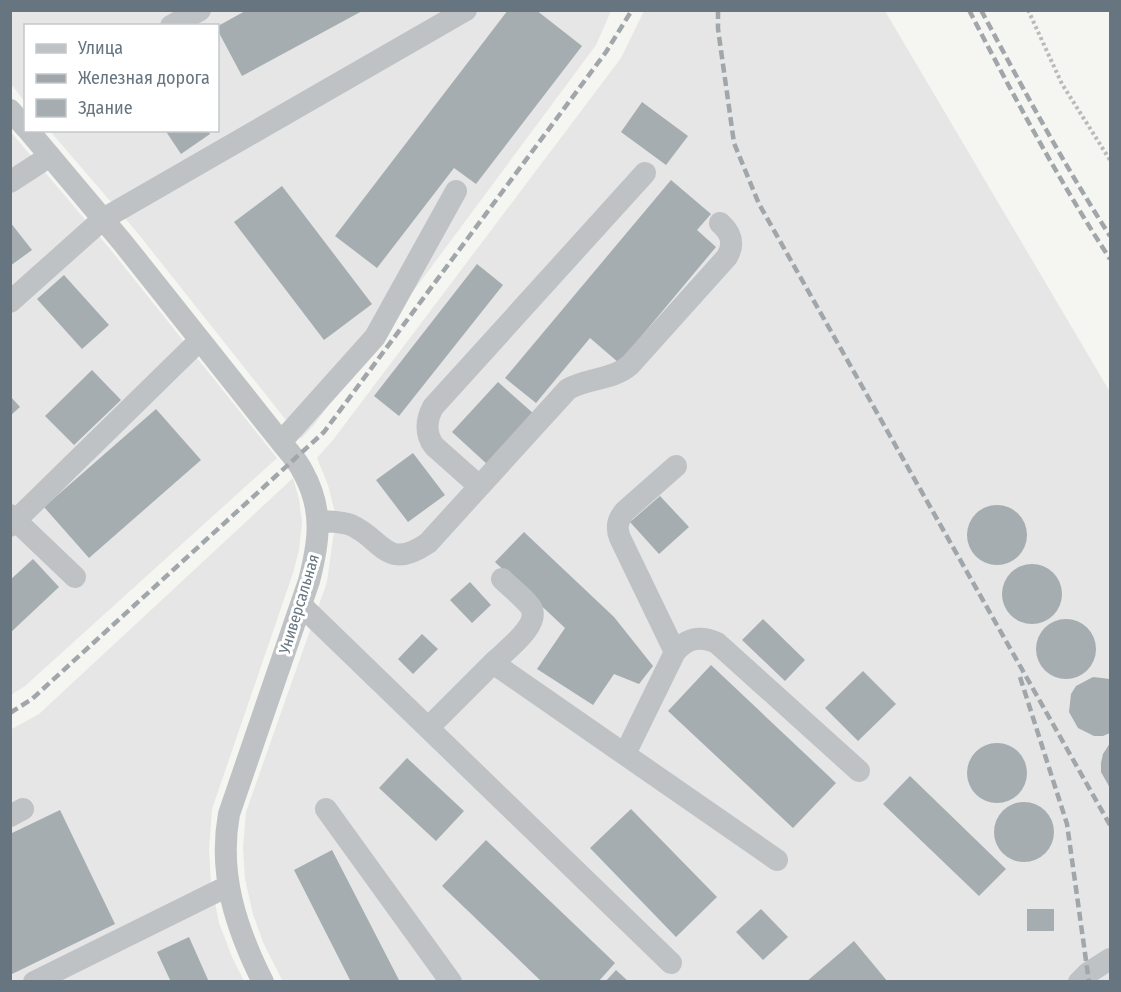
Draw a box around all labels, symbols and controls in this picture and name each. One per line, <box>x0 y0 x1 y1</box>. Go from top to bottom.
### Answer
legend <box>24 24 219 132</box>
text: Улица <box>77 37 123 59</box>
text: Железная дорога <box>78 67 210 89</box>
text: Здание <box>78 97 133 119</box>
street label: Универсальная <box>275 552 323 657</box>

